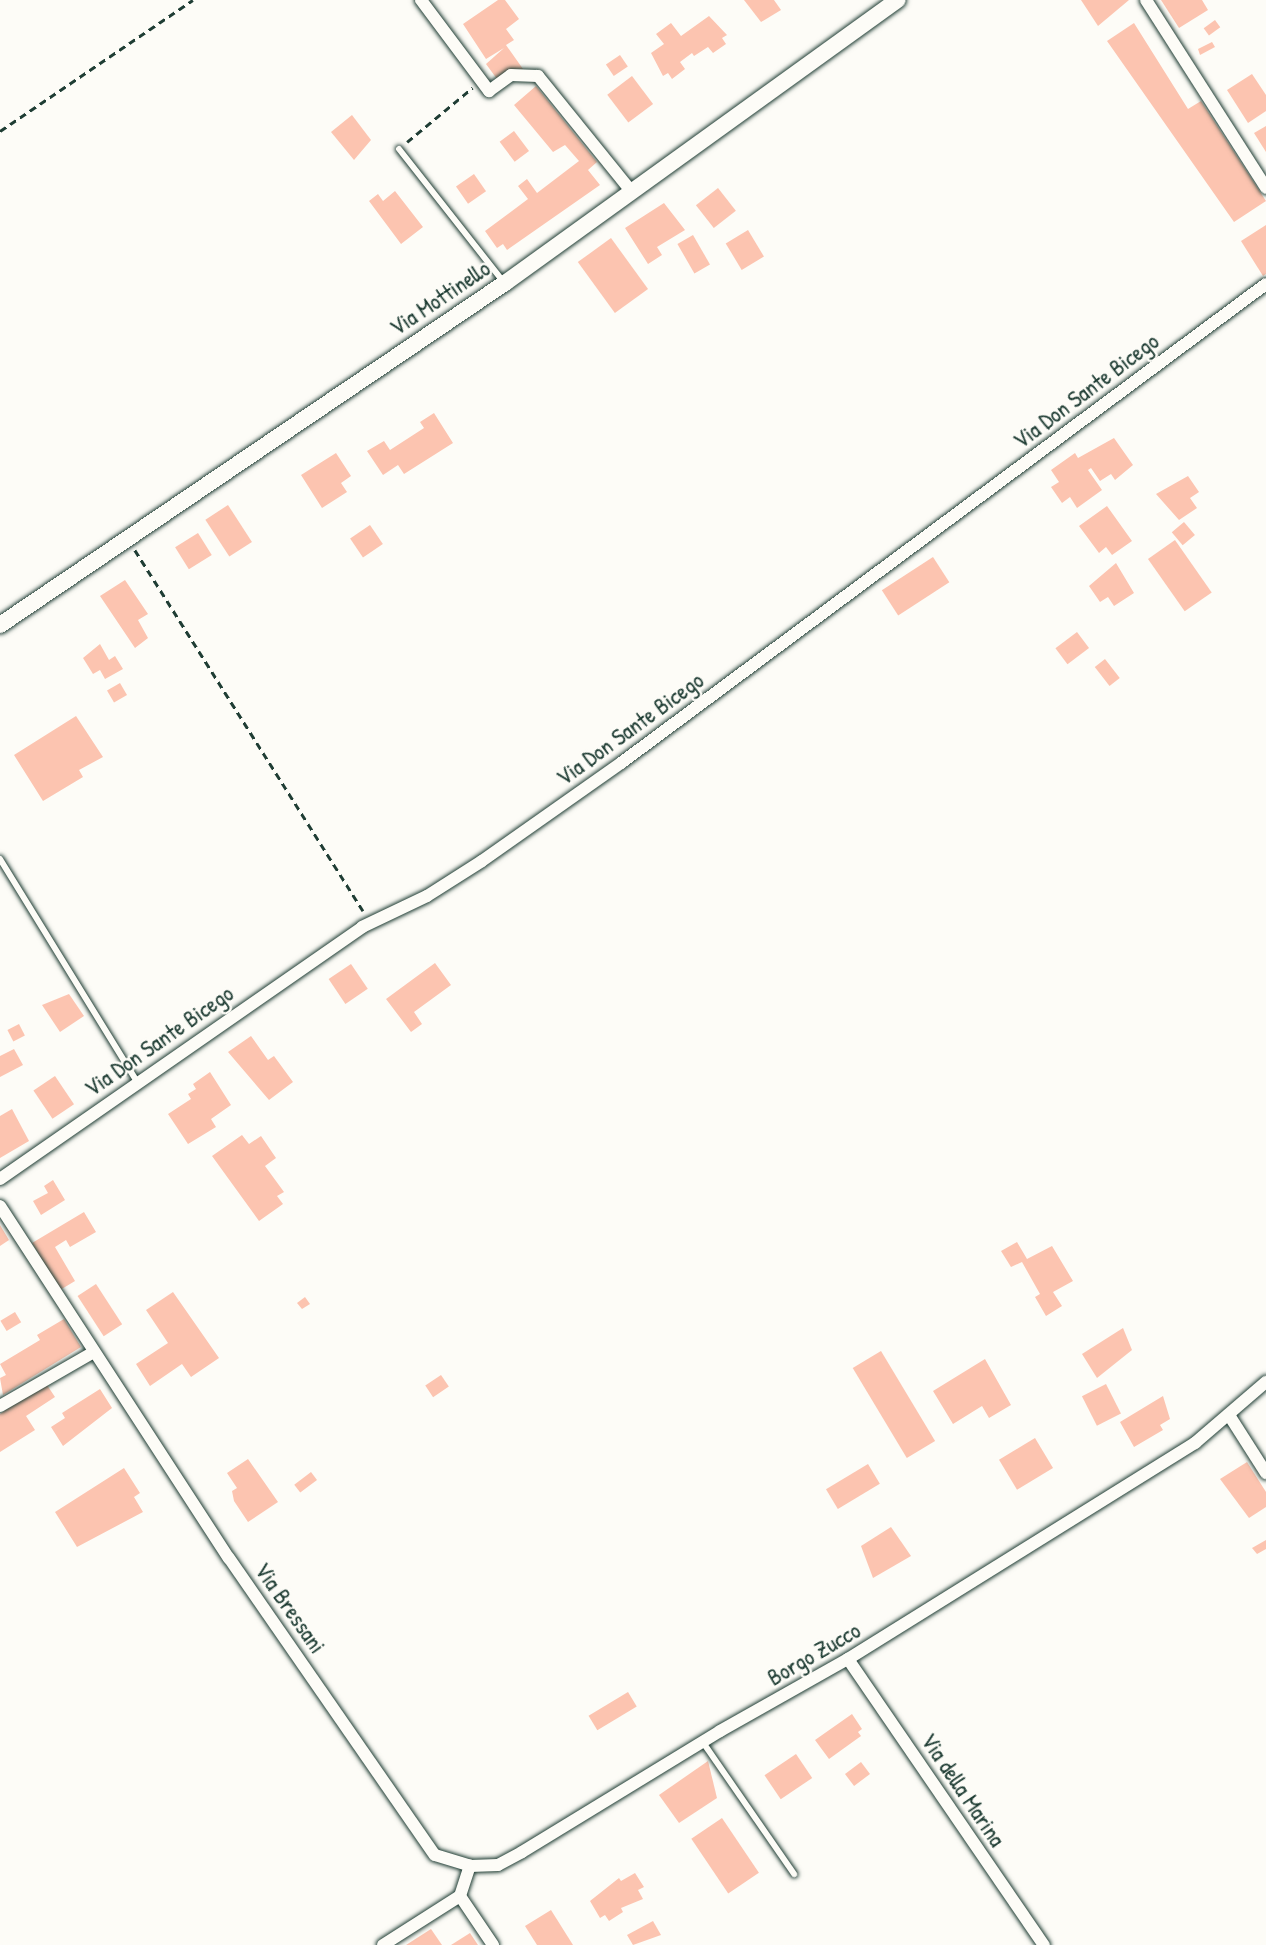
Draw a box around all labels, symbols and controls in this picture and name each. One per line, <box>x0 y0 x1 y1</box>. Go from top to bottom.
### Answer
street label: Via Mottinello <box>385 254 495 342</box>
street label: Via Don Sante Bicego <box>1008 327 1164 455</box>
street label: Via Don Sante Bicego <box>551 666 709 792</box>
street label: Via Don Sante Bicego <box>79 980 239 1102</box>
street label: Via Bressani <box>249 1557 331 1659</box>
street label: Borgo Zucco <box>763 1616 865 1692</box>
street label: Via della Marina <box>915 1728 1011 1852</box>

